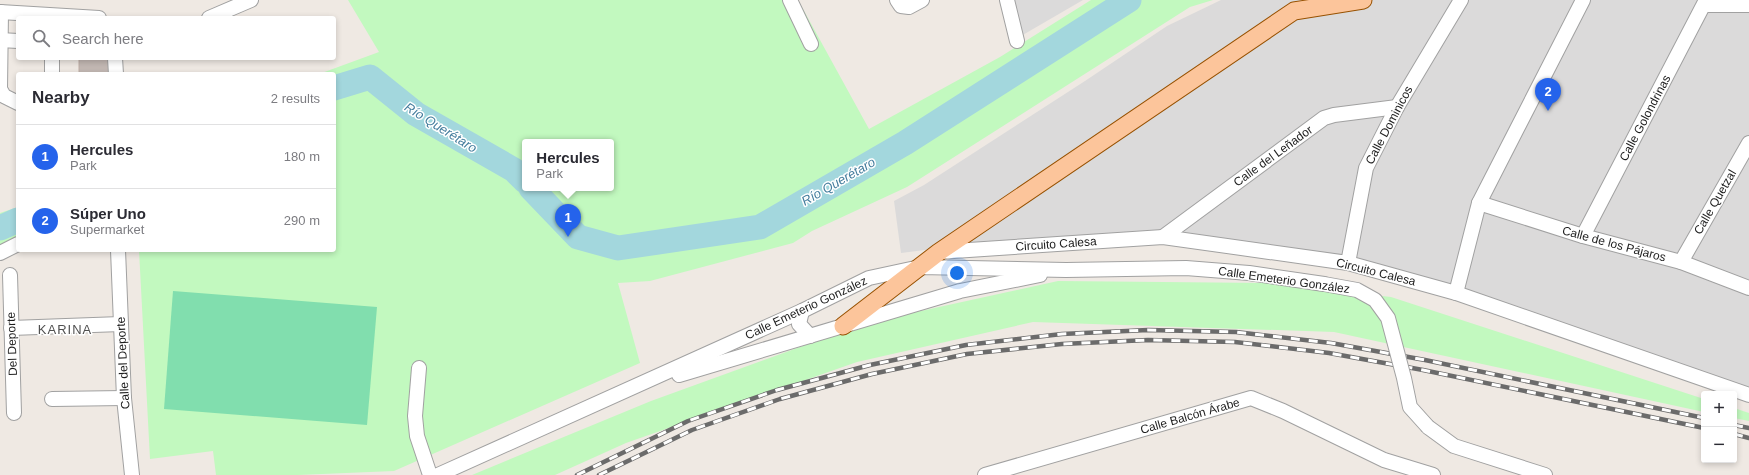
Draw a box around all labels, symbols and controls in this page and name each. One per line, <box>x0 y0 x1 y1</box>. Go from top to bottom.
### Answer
search box <box>16 16 336 60</box>
icon: search <box>30 27 52 49</box>
text: Search here <box>62 30 144 47</box>
street label: Calle Golondrinas <box>1616 73 1674 163</box>
pin: 2 <box>1535 78 1561 111</box>
street label: Calle Dominicos <box>1362 83 1416 167</box>
text: Nearby <box>32 88 90 107</box>
text: 2 results <box>271 91 320 106</box>
water label: Río Querétaro <box>402 99 480 156</box>
street label: Calle del Leñador <box>1231 123 1315 189</box>
popup <box>522 139 614 191</box>
text: Hercules <box>70 141 133 158</box>
text: 1 <box>41 149 49 164</box>
text: 180 m <box>284 149 320 164</box>
text: Hercules <box>536 149 600 166</box>
water label: Río Querétaro <box>799 154 878 209</box>
text: Park <box>70 158 97 173</box>
text: Park <box>536 166 563 181</box>
street label: Calle Quetzal <box>1691 167 1739 237</box>
pin: 1 <box>555 204 581 237</box>
text: Súper Uno <box>70 205 146 222</box>
text: 2 <box>41 213 49 228</box>
text: 290 m <box>284 213 320 228</box>
text: Supermarket <box>70 222 144 237</box>
street label: Calle de los Pájaros <box>1561 223 1667 265</box>
street label: Circuito Calesa <box>1015 234 1097 254</box>
street label: Circuito Calesa <box>1335 255 1417 289</box>
your location <box>947 263 967 283</box>
street label: Calle Emeterio González <box>1217 264 1351 296</box>
street label: Calle Emeterio González <box>743 274 869 342</box>
street label: Del Deporte <box>4 311 20 376</box>
street label: Calle del Deporte <box>114 316 132 410</box>
district label: KARINA <box>38 322 92 337</box>
map controls <box>1701 391 1737 463</box>
button: + <box>1701 391 1737 427</box>
street label: Calle Balcón Árabe <box>1138 394 1242 437</box>
button: − <box>1701 427 1737 463</box>

